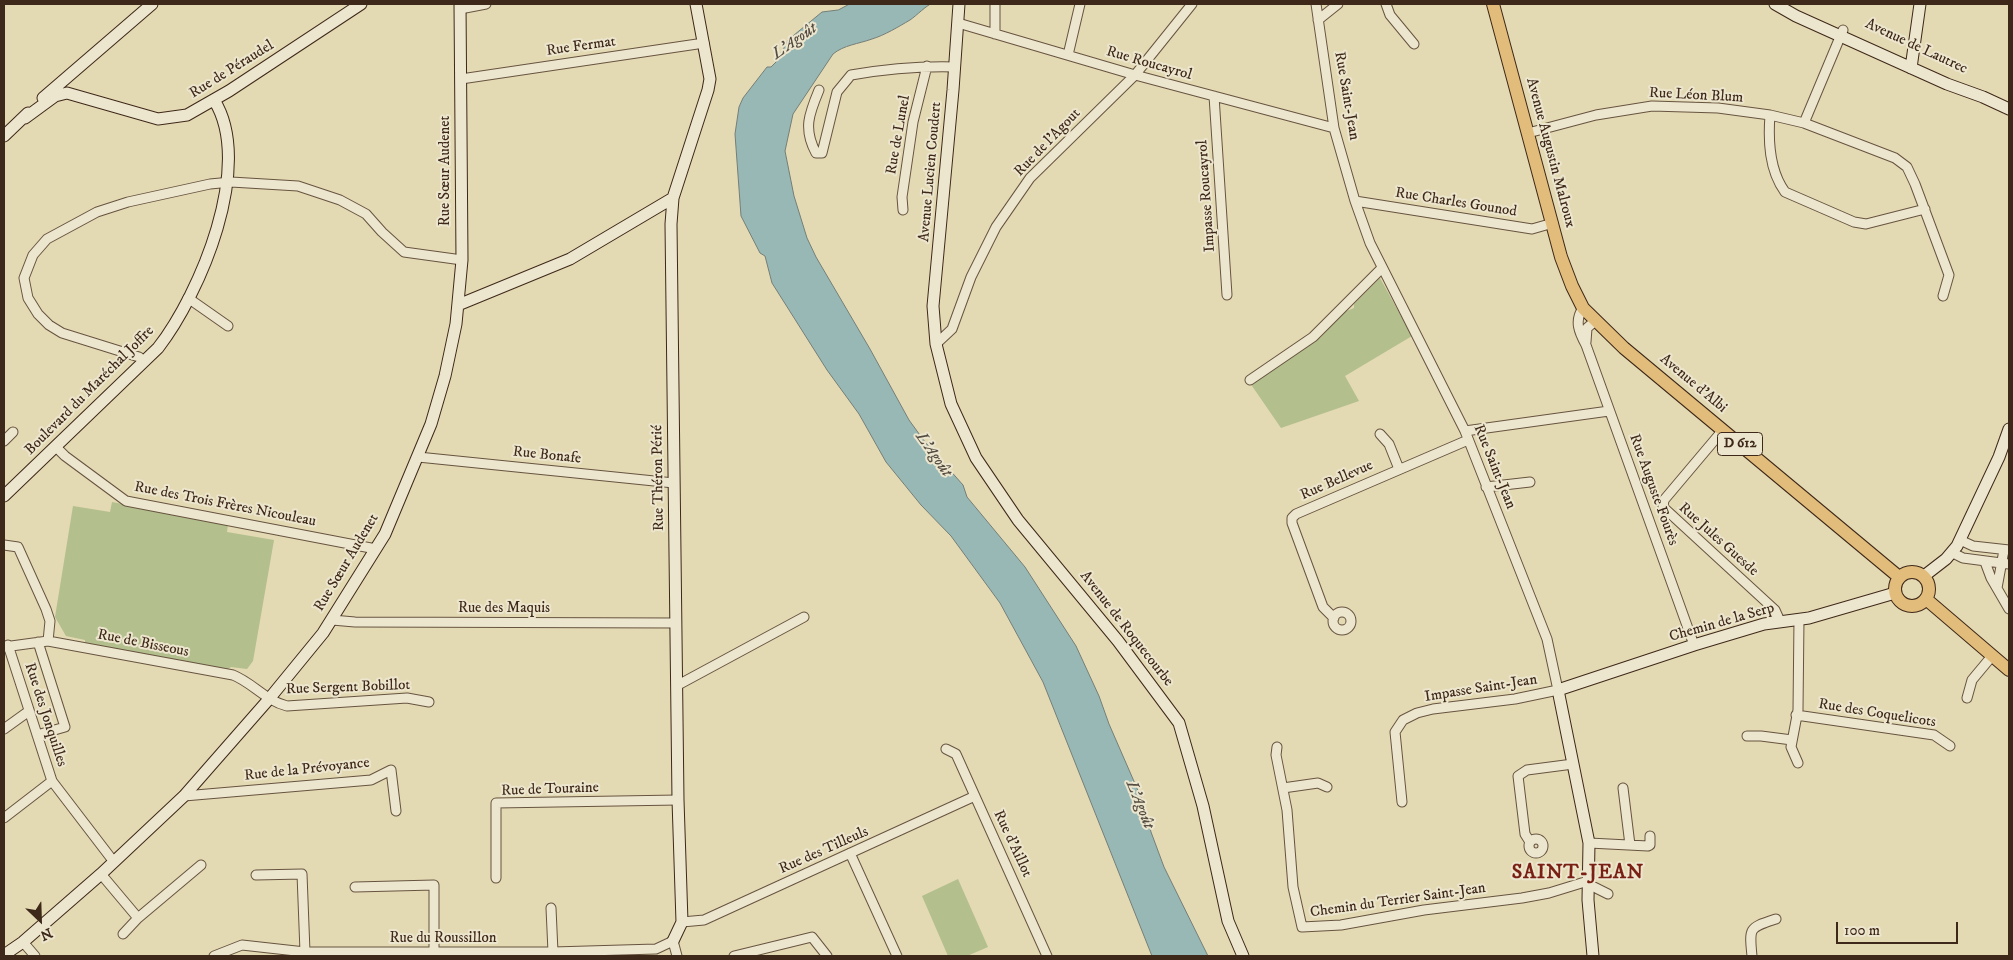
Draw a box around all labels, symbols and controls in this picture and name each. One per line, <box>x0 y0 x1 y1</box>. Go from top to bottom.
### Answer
street label: Avenue de Lautrec <box>1862 15 1970 79</box>
water label: L'Agoût <box>769 20 821 64</box>
street label: Rue Fermat <box>545 33 617 61</box>
street label: Rue de Péraudel <box>187 37 277 103</box>
street label: Rue Roucayrol <box>1104 43 1194 85</box>
street label: Rue Saint-Jean <box>1329 50 1363 142</box>
street label: Avenue Augustin Malroux <box>1521 76 1579 230</box>
street label: Rue Léon Blum <box>1648 85 1744 107</box>
street label: Rue de Lunel <box>883 94 915 176</box>
street label: Avenue Lucien Coudert <box>916 101 946 243</box>
street label: Rue de l'Agout <box>1011 105 1085 181</box>
street label: Rue Sœur Audenet <box>437 116 455 226</box>
street label: Impasse Roucayrol <box>1194 139 1220 253</box>
street label: Rue Charles Gounod <box>1394 185 1518 221</box>
street label: Boulevard du Maréchal Joffre <box>22 323 158 459</box>
street label: Avenue d'Albi <box>1656 351 1730 417</box>
street label: Rue Saint-Jean <box>1469 422 1519 512</box>
street label: Rue Théron Périé <box>649 425 669 531</box>
water label: L'Agoût <box>911 429 955 481</box>
street label: Rue Auguste Fourès <box>1624 432 1682 548</box>
road number: D 612 <box>1718 432 1762 456</box>
street label: Rue Bonafe <box>512 443 582 469</box>
street label: Rue Bellevue <box>1298 457 1376 505</box>
street label: Rue des Trois Frères Nicouleau <box>133 479 317 531</box>
street label: Rue Jules Guesde <box>1674 499 1762 581</box>
street label: Rue Sœur Audenet <box>311 511 383 615</box>
street label: Avenue de Roquecourbe <box>1075 568 1177 690</box>
street label: Chemin de la Serp <box>1667 599 1777 647</box>
street label: Rue des Maquis <box>458 600 550 618</box>
street label: Rue de Bisseous <box>96 626 190 662</box>
street label: Rue des Jonquilles <box>20 661 70 769</box>
street label: Impasse Saint-Jean <box>1423 671 1539 707</box>
street label: Rue Sergent Bobillot <box>286 677 410 699</box>
street label: Rue des Coquelicots <box>1817 696 1937 732</box>
street label: Rue de la Prévoyance <box>243 754 371 786</box>
water label: L'Agoût <box>1121 778 1157 832</box>
street label: Rue de Touraine <box>501 779 599 801</box>
street label: Rue d'Aillot <box>989 808 1035 880</box>
street label: Rue des Tilleuls <box>777 823 871 879</box>
district label: SAINT-JEAN <box>1510 862 1646 886</box>
street label: Chemin du Terrier Saint-Jean <box>1309 880 1487 922</box>
north arrow <box>15 895 65 945</box>
scale bar <box>1838 912 1960 944</box>
text: 100 m <box>1844 921 1880 940</box>
text: N <box>37 923 55 944</box>
street label: Rue du Roussillon <box>389 930 497 948</box>

